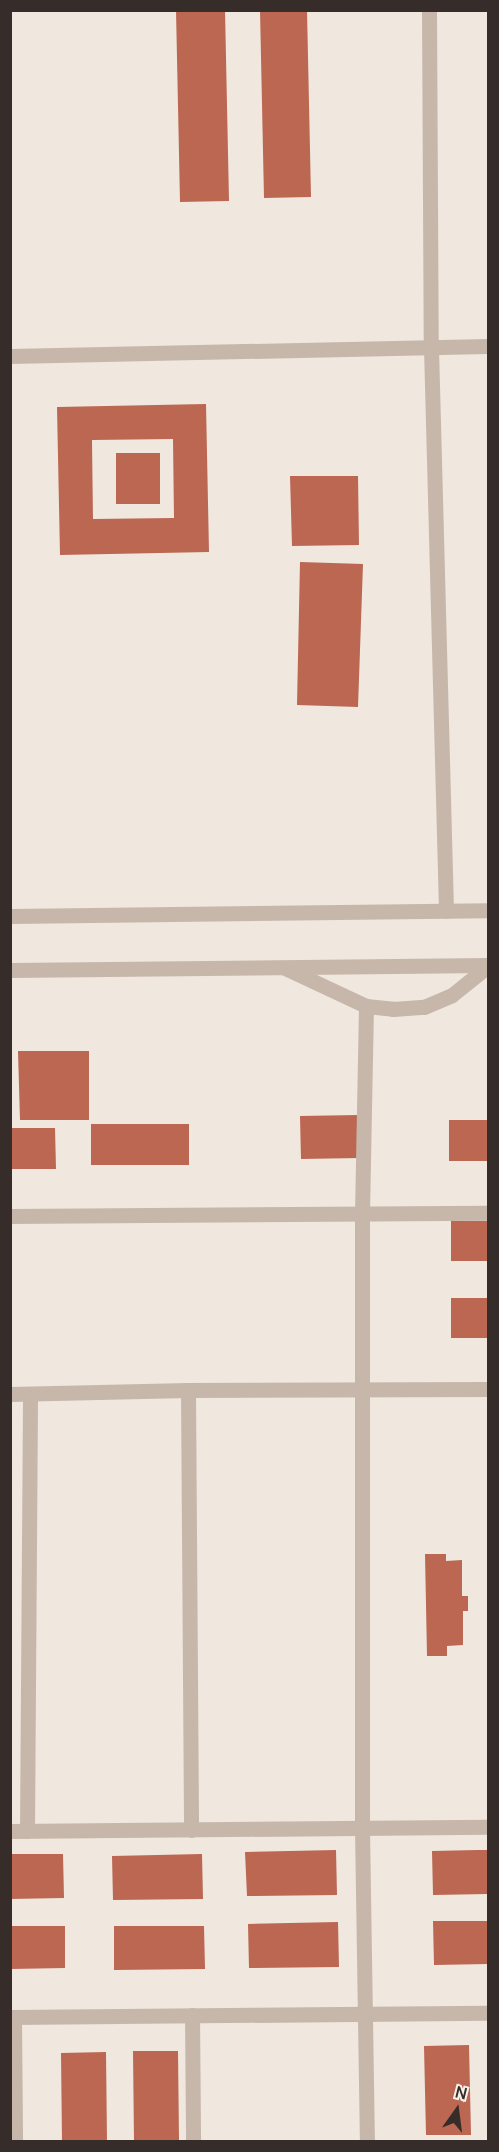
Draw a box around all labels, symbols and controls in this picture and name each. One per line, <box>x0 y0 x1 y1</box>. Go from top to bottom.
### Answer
north arrow <box>427 2080 487 2140</box>
text: N <box>453 2080 470 2105</box>

